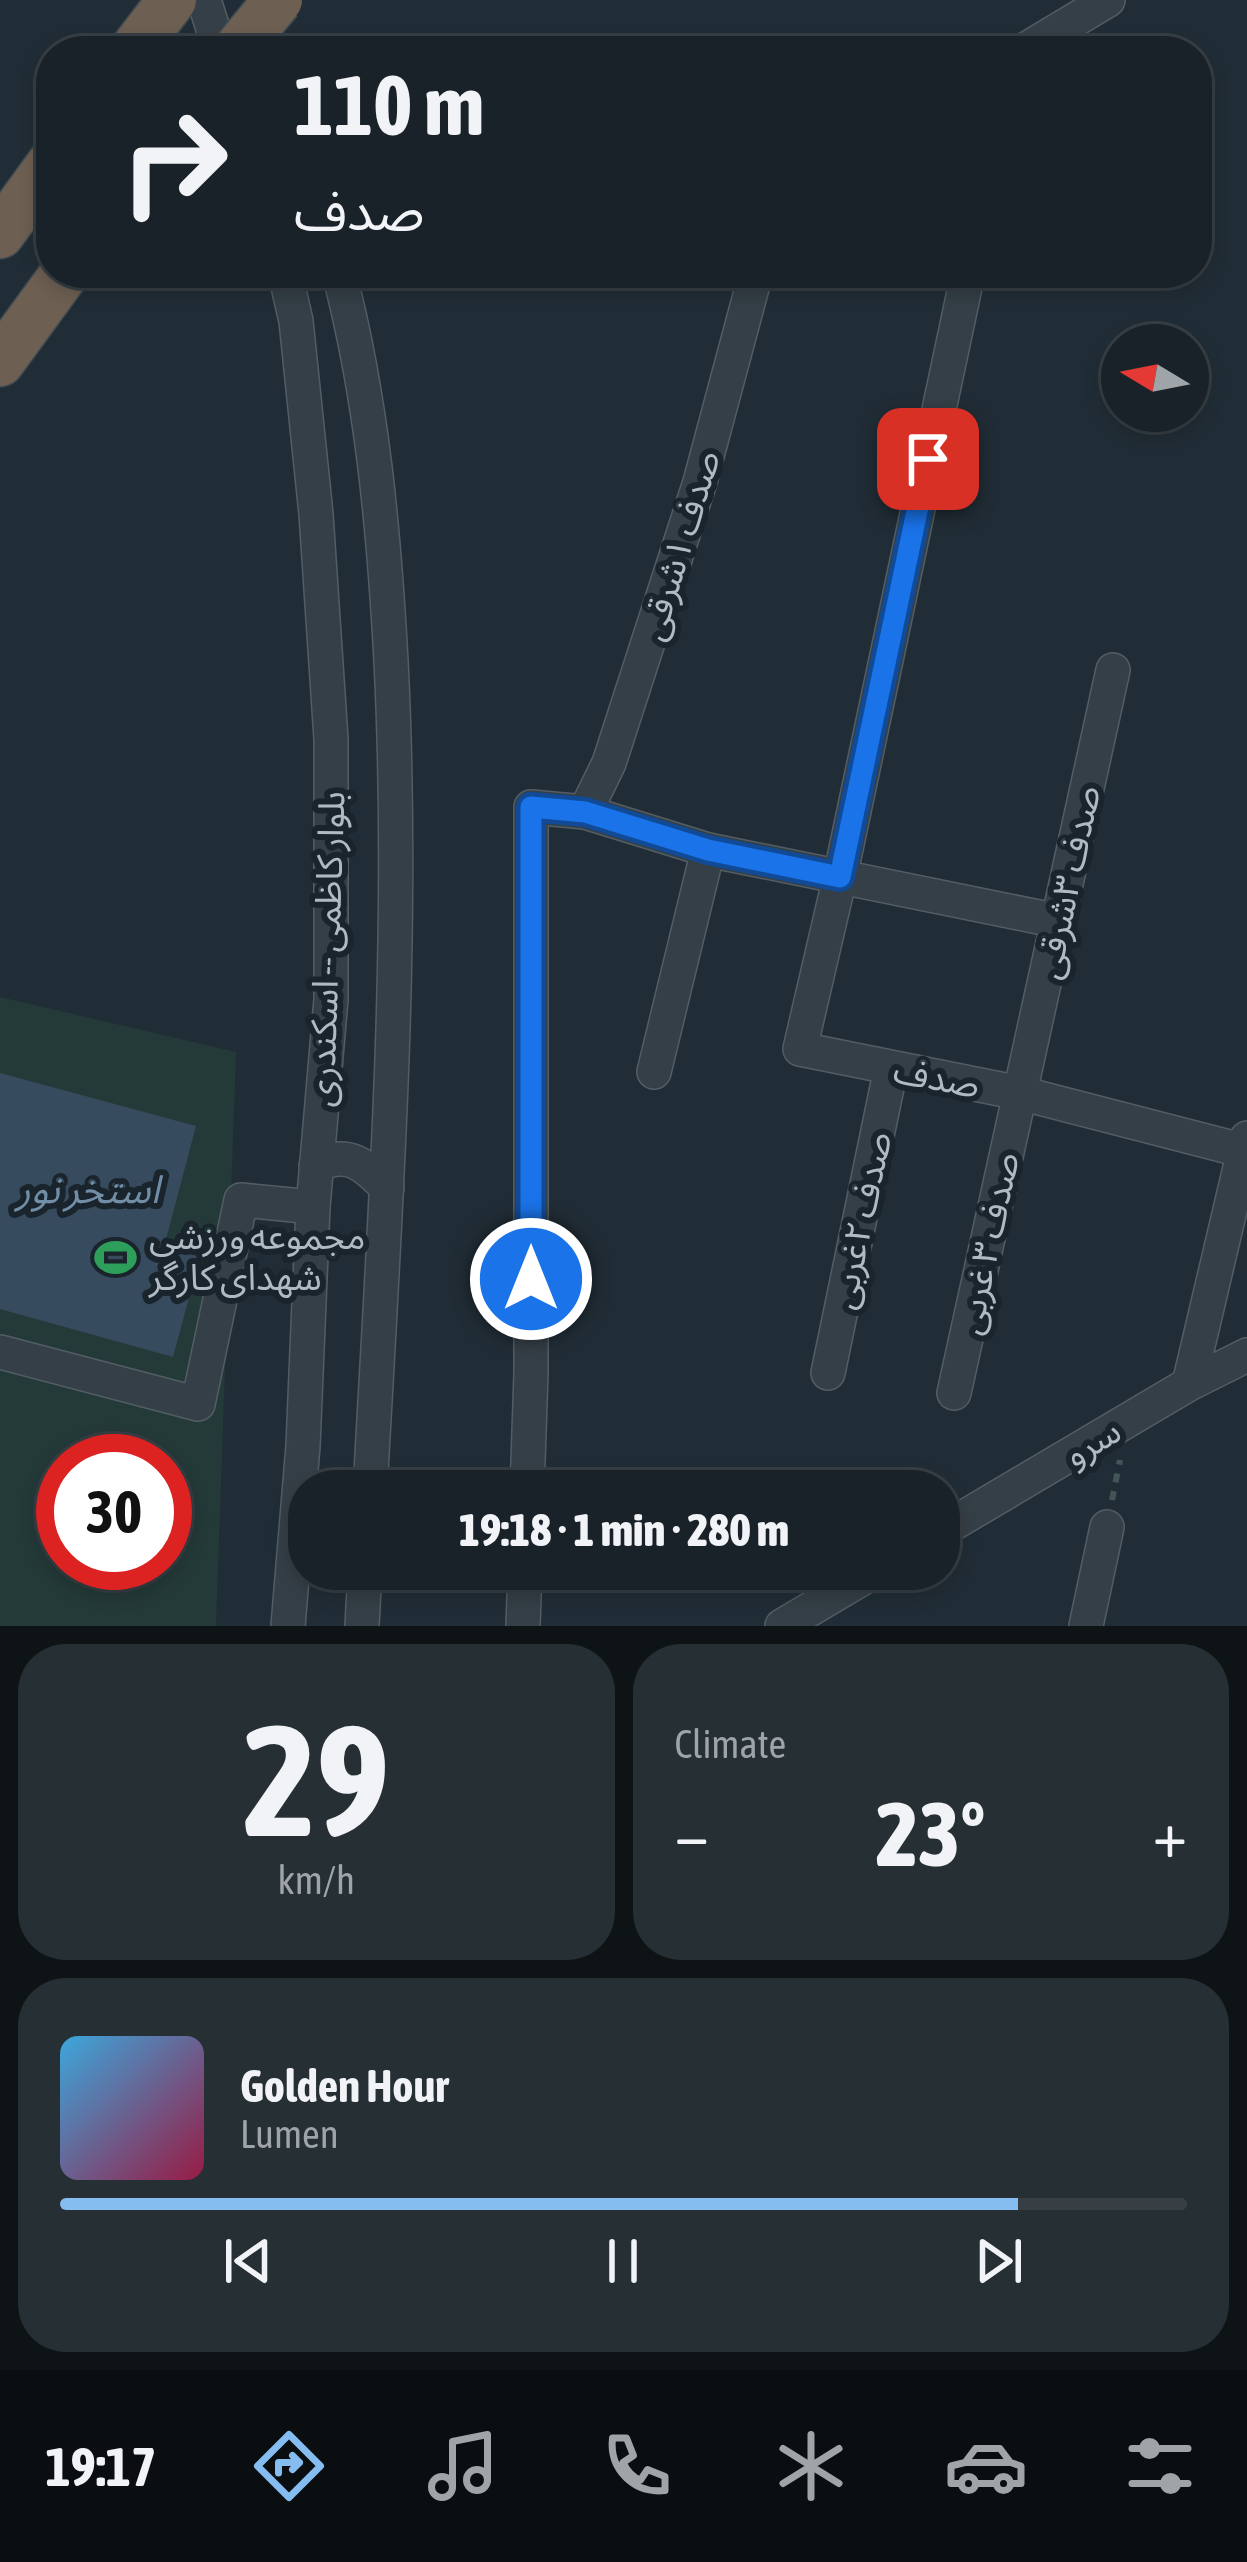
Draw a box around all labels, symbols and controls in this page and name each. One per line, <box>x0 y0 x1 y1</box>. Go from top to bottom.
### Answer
text: 110 m <box>294 57 484 153</box>
icon: right <box>96 84 252 240</box>
text: صدف <box>294 180 425 241</box>
north arrow <box>1101 324 1209 432</box>
map controls <box>1101 324 1209 432</box>
pin <box>877 408 979 510</box>
icon: arrive <box>895 426 961 492</box>
street label: صدف ۱شرقی <box>630 445 729 645</box>
street label: صدف ۳شرقی <box>1026 781 1109 983</box>
street label: بلوار کاظمی -- اسکندری <box>299 790 354 1108</box>
street label: صدف <box>890 1048 984 1106</box>
street label: صدف ۲غربی <box>821 1128 900 1313</box>
street label: صدف ۳ غربی <box>947 1148 1028 1338</box>
water label: استخر نور <box>13 1167 163 1213</box>
place label: مجموعه ورزشی شهدای کارگر <box>148 1215 365 1299</box>
position arrow <box>468 1216 594 1342</box>
sports icon: مجموعه ورزشی شهدای کارگر <box>92 1234 138 1280</box>
street label: سرو <box>1056 1409 1128 1476</box>
speed limit sign: 30 <box>36 1434 192 1590</box>
text: 19:18 · 1 min · 280 m <box>459 1504 789 1556</box>
text: 29 <box>243 1690 390 1869</box>
text: Climate <box>675 1722 786 1766</box>
text: 23° <box>876 1782 985 1885</box>
text: − <box>675 1795 709 1871</box>
text: + <box>1153 1795 1187 1871</box>
text: km/h <box>278 1858 355 1902</box>
text: Golden Hour <box>240 2060 449 2112</box>
text: Lumen <box>240 2112 339 2156</box>
icon: previous <box>215 2228 281 2294</box>
icon: pause <box>590 2228 656 2294</box>
icon: next <box>966 2228 1032 2294</box>
icon: directions <box>247 2424 331 2508</box>
icon: music <box>421 2424 505 2508</box>
icon: phone <box>595 2424 679 2508</box>
icon: climate <box>769 2424 853 2508</box>
icon: car <box>944 2424 1028 2508</box>
icon: filters <box>1118 2424 1202 2508</box>
text: 19:17 <box>45 2436 156 2497</box>

